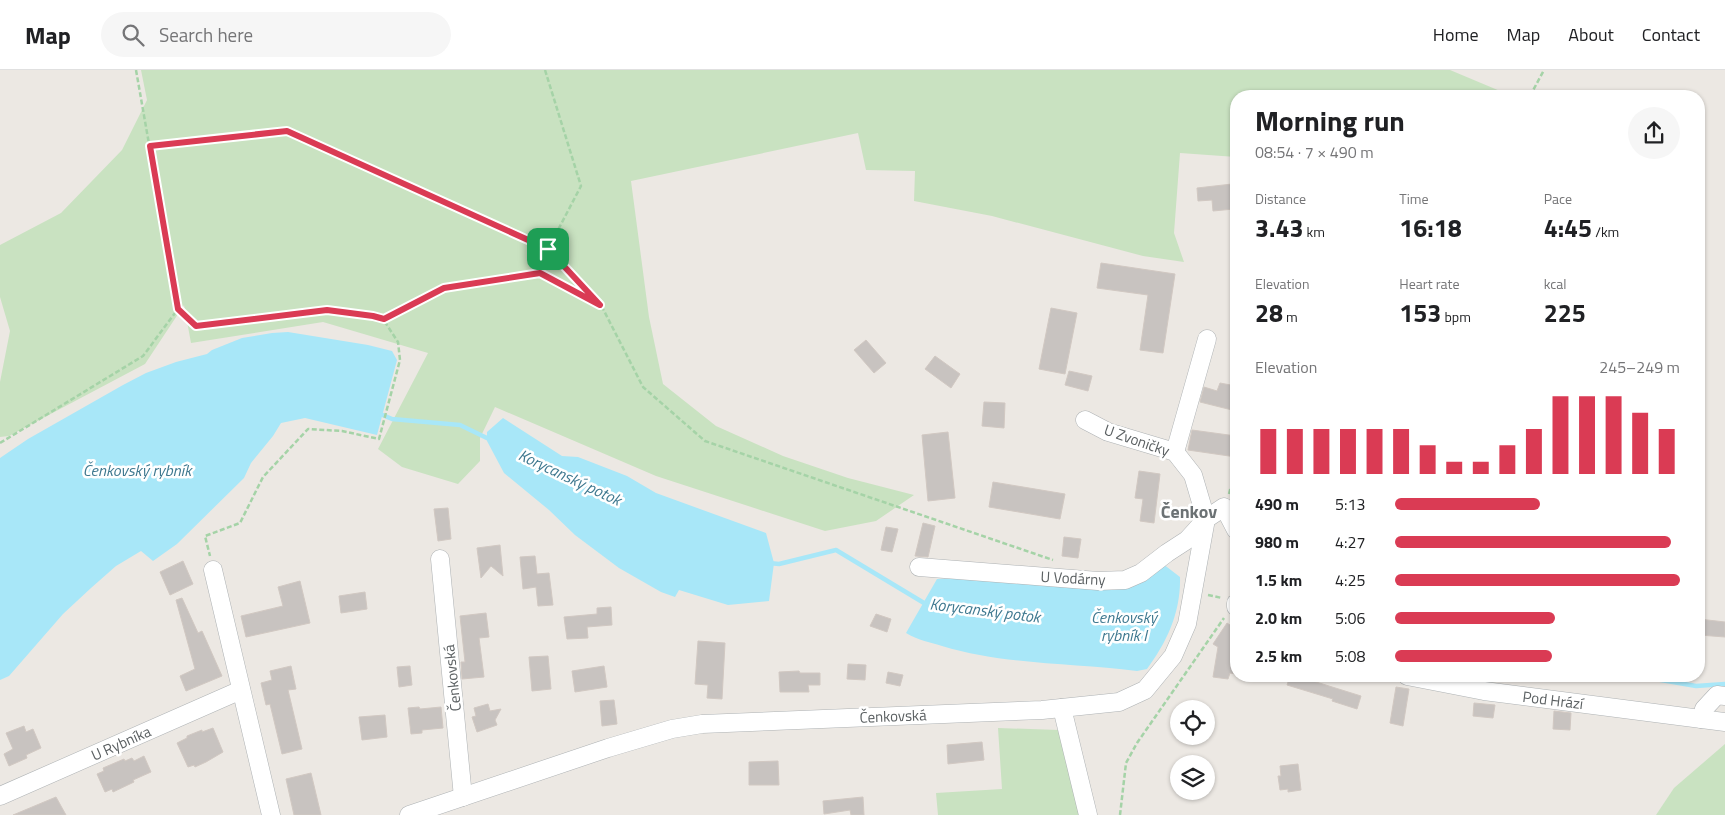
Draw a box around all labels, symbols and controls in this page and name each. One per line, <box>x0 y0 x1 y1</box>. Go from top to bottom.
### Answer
search box <box>101 12 451 57</box>
text: Map <box>25 17 71 53</box>
text: Search here <box>159 20 253 49</box>
icon: search <box>119 21 147 49</box>
text: Home <box>1433 21 1479 48</box>
text: Map <box>1507 21 1540 48</box>
text: About <box>1568 21 1614 48</box>
text: Contact <box>1642 21 1700 48</box>
text: Morning run <box>1255 99 1405 142</box>
button: share <box>1628 107 1680 159</box>
text: 08:54 · 7 × 490 m <box>1255 140 1374 164</box>
text: Distance <box>1255 188 1306 209</box>
text: Time <box>1399 188 1429 209</box>
text: Pace <box>1544 188 1572 209</box>
text: 3.43 <box>1255 209 1303 247</box>
text: 16:18 <box>1399 209 1462 247</box>
text: 4:45 <box>1544 209 1592 247</box>
text: km <box>1303 221 1325 242</box>
text: /km <box>1592 221 1619 242</box>
pin <box>527 228 569 270</box>
icon: arrive <box>534 235 562 263</box>
text: Elevation <box>1255 273 1309 294</box>
text: Heart rate <box>1399 273 1459 294</box>
text: kcal <box>1544 273 1567 294</box>
text: 28 <box>1255 294 1283 332</box>
text: 153 <box>1399 294 1441 332</box>
text: 225 <box>1544 294 1586 332</box>
text: m <box>1283 306 1298 327</box>
text: bpm <box>1441 306 1471 327</box>
text: Elevation <box>1255 355 1317 379</box>
text: 245–249 m <box>1599 355 1680 379</box>
street label: U Zvoničky <box>1101 418 1173 462</box>
water label: Korycanský potok <box>515 443 627 512</box>
water label: Čenkovský rybník <box>83 458 193 482</box>
text: 490 m <box>1255 492 1299 516</box>
text: 5:13 <box>1335 492 1365 516</box>
district label: Čenkov <box>1161 498 1217 525</box>
text: 980 m <box>1255 530 1299 554</box>
text: 4:27 <box>1335 530 1365 554</box>
street label: U Vodárny <box>1040 565 1106 591</box>
text: 1.5 km <box>1255 568 1302 592</box>
text: 4:25 <box>1335 568 1365 592</box>
water label: Korycanský potok <box>928 591 1043 629</box>
water label: Čenkovský rybník I <box>1091 605 1159 647</box>
text: 2.0 km <box>1255 606 1302 630</box>
text: 5:06 <box>1335 606 1365 630</box>
street label: Čenkovská <box>437 643 467 713</box>
text: 2.5 km <box>1255 644 1302 668</box>
text: 5:08 <box>1335 644 1365 668</box>
street label: Pod Hrází <box>1521 685 1586 715</box>
map controls <box>1170 700 1215 800</box>
button: locate <box>1170 700 1215 745</box>
street label: Čenkovská <box>859 703 927 729</box>
street label: U Rybníka <box>87 719 155 766</box>
button: layers <box>1170 755 1215 800</box>

